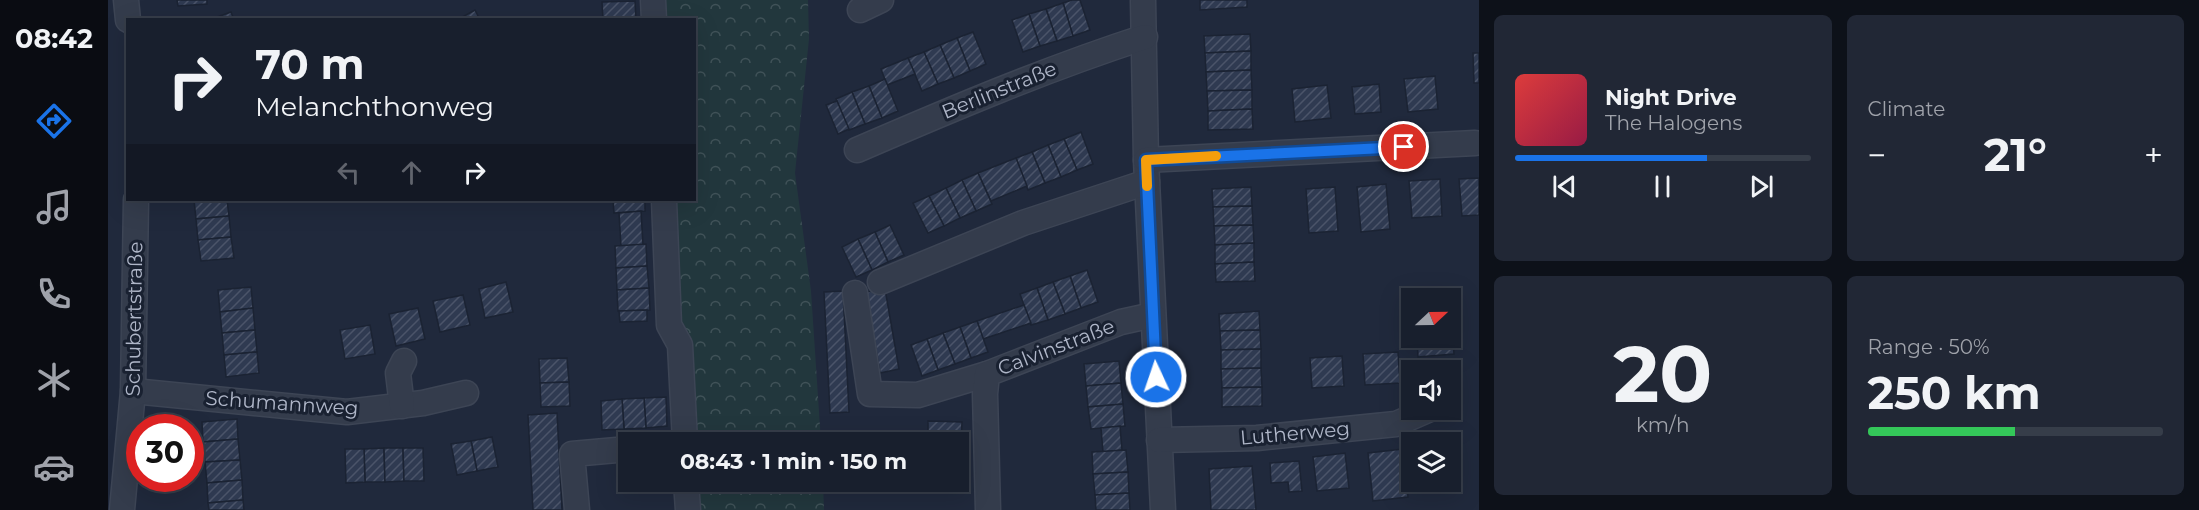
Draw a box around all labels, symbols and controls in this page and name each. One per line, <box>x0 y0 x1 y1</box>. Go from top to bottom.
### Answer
text: 08:42 <box>15 22 93 55</box>
text: 70 m <box>255 38 365 90</box>
icon: right <box>156 42 234 120</box>
street label: Berlinstraße <box>938 56 1060 124</box>
text: Night Drive <box>1605 84 1737 111</box>
text: Melanchthonweg <box>255 90 494 123</box>
text: Climate <box>1868 97 1945 121</box>
icon: directions <box>33 100 75 142</box>
text: The Halogens <box>1605 111 1742 135</box>
pin <box>1378 121 1429 172</box>
text: 21° <box>1984 127 2047 182</box>
icon: arrive <box>1387 130 1420 163</box>
text: − <box>1868 135 1886 175</box>
text: + <box>2144 135 2163 175</box>
icon: left <box>332 156 365 189</box>
icon: ahead <box>395 156 428 189</box>
icon: right <box>458 156 491 189</box>
icon: previous <box>1548 170 1581 203</box>
icon: pause <box>1646 170 1679 203</box>
icon: next <box>1745 170 1778 203</box>
icon: music <box>33 186 75 228</box>
street label: Schubertstraße <box>121 241 147 397</box>
icon: phone <box>33 273 75 315</box>
north arrow <box>1401 288 1461 348</box>
map controls <box>1401 288 1461 492</box>
street label: Calvinstraße <box>994 314 1118 380</box>
text: 20 <box>1613 326 1712 422</box>
text: Range · 50% <box>1868 335 1990 359</box>
position arrow <box>1124 345 1188 409</box>
icon: climate <box>33 359 75 401</box>
button: sound <box>1401 360 1461 420</box>
text: 250 km <box>1868 365 2041 420</box>
street label: Schumannweg <box>205 386 359 420</box>
text: km/h <box>1636 413 1689 437</box>
speed limit sign: 30 <box>126 414 204 492</box>
street label: Lutherweg <box>1239 416 1351 450</box>
button: layers <box>1401 432 1461 492</box>
icon: car <box>33 446 75 488</box>
text: 08:43 · 1 min · 150 m <box>680 448 907 475</box>

